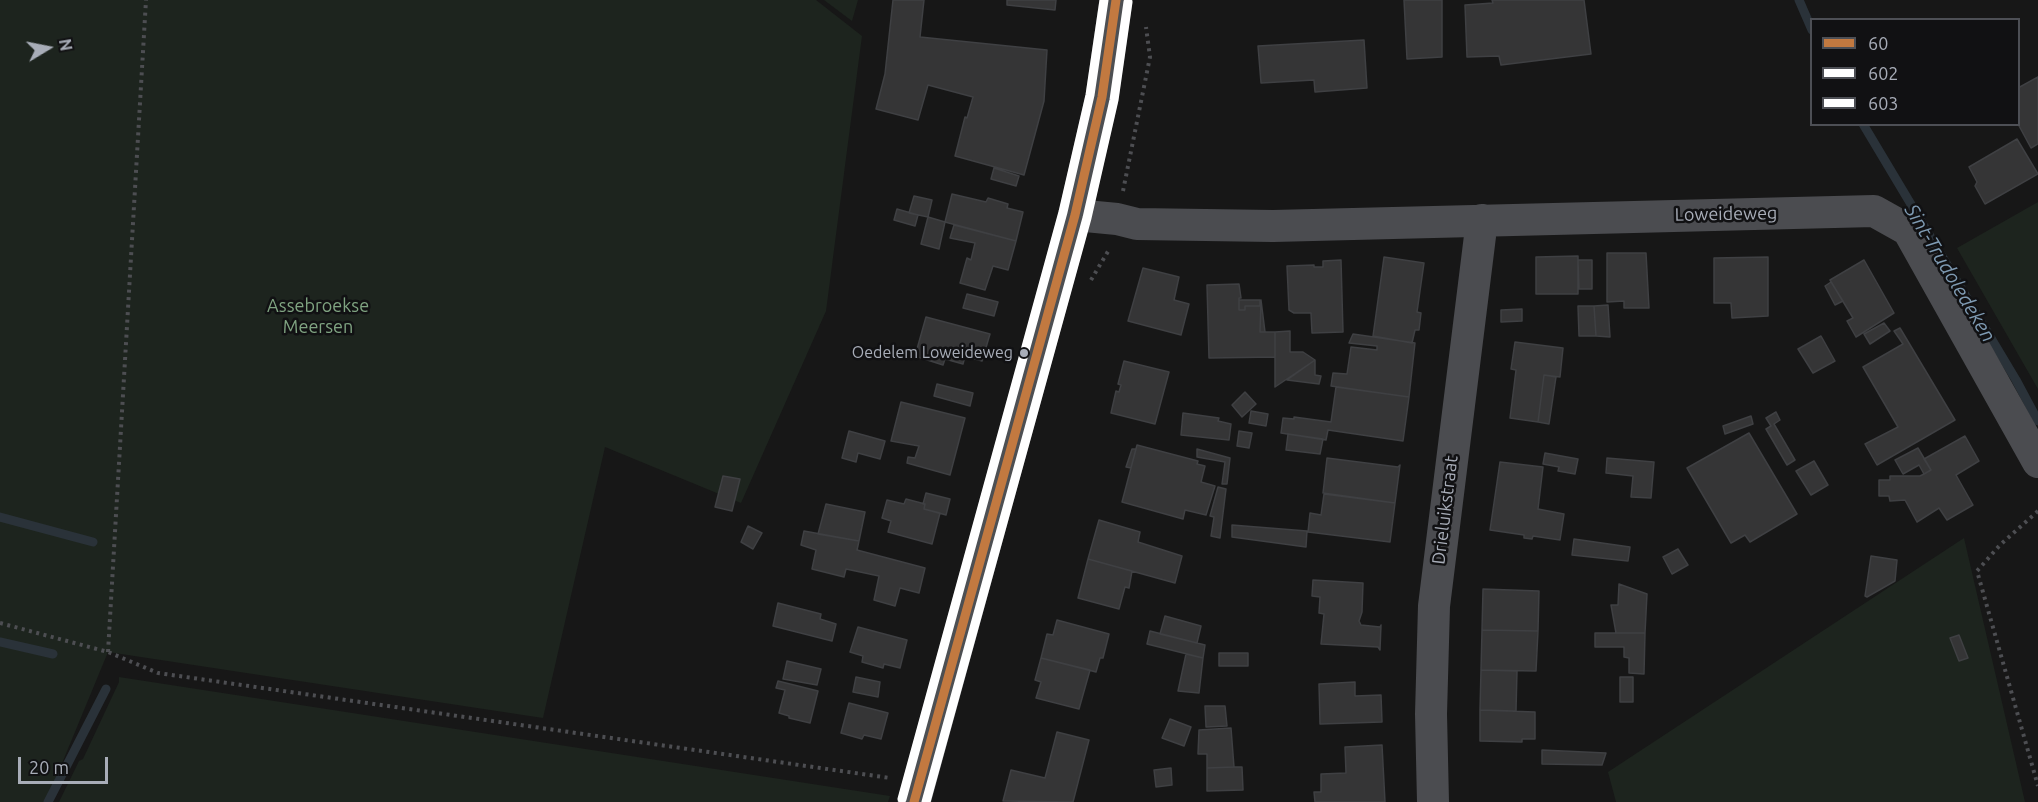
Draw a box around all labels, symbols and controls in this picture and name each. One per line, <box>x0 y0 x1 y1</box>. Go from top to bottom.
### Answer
north arrow <box>18 18 78 78</box>
legend <box>1810 18 2020 126</box>
text: 60 <box>1868 33 1888 53</box>
text: N <box>56 37 76 52</box>
text: 602 <box>1868 63 1898 83</box>
text: 603 <box>1868 93 1898 113</box>
water label: Sint-Trudoledeken <box>1899 200 2001 346</box>
street label: Loweideweg <box>1675 202 1777 226</box>
park label: Assebroekse Meersen <box>267 295 369 338</box>
place label: Oedelem Loweideweg <box>852 343 1013 363</box>
marker: Oedelem Loweideweg <box>1018 347 1030 359</box>
street label: Drieluikstraat <box>1428 454 1462 566</box>
scale bar <box>21 745 111 783</box>
text: 20 m <box>29 757 69 777</box>

